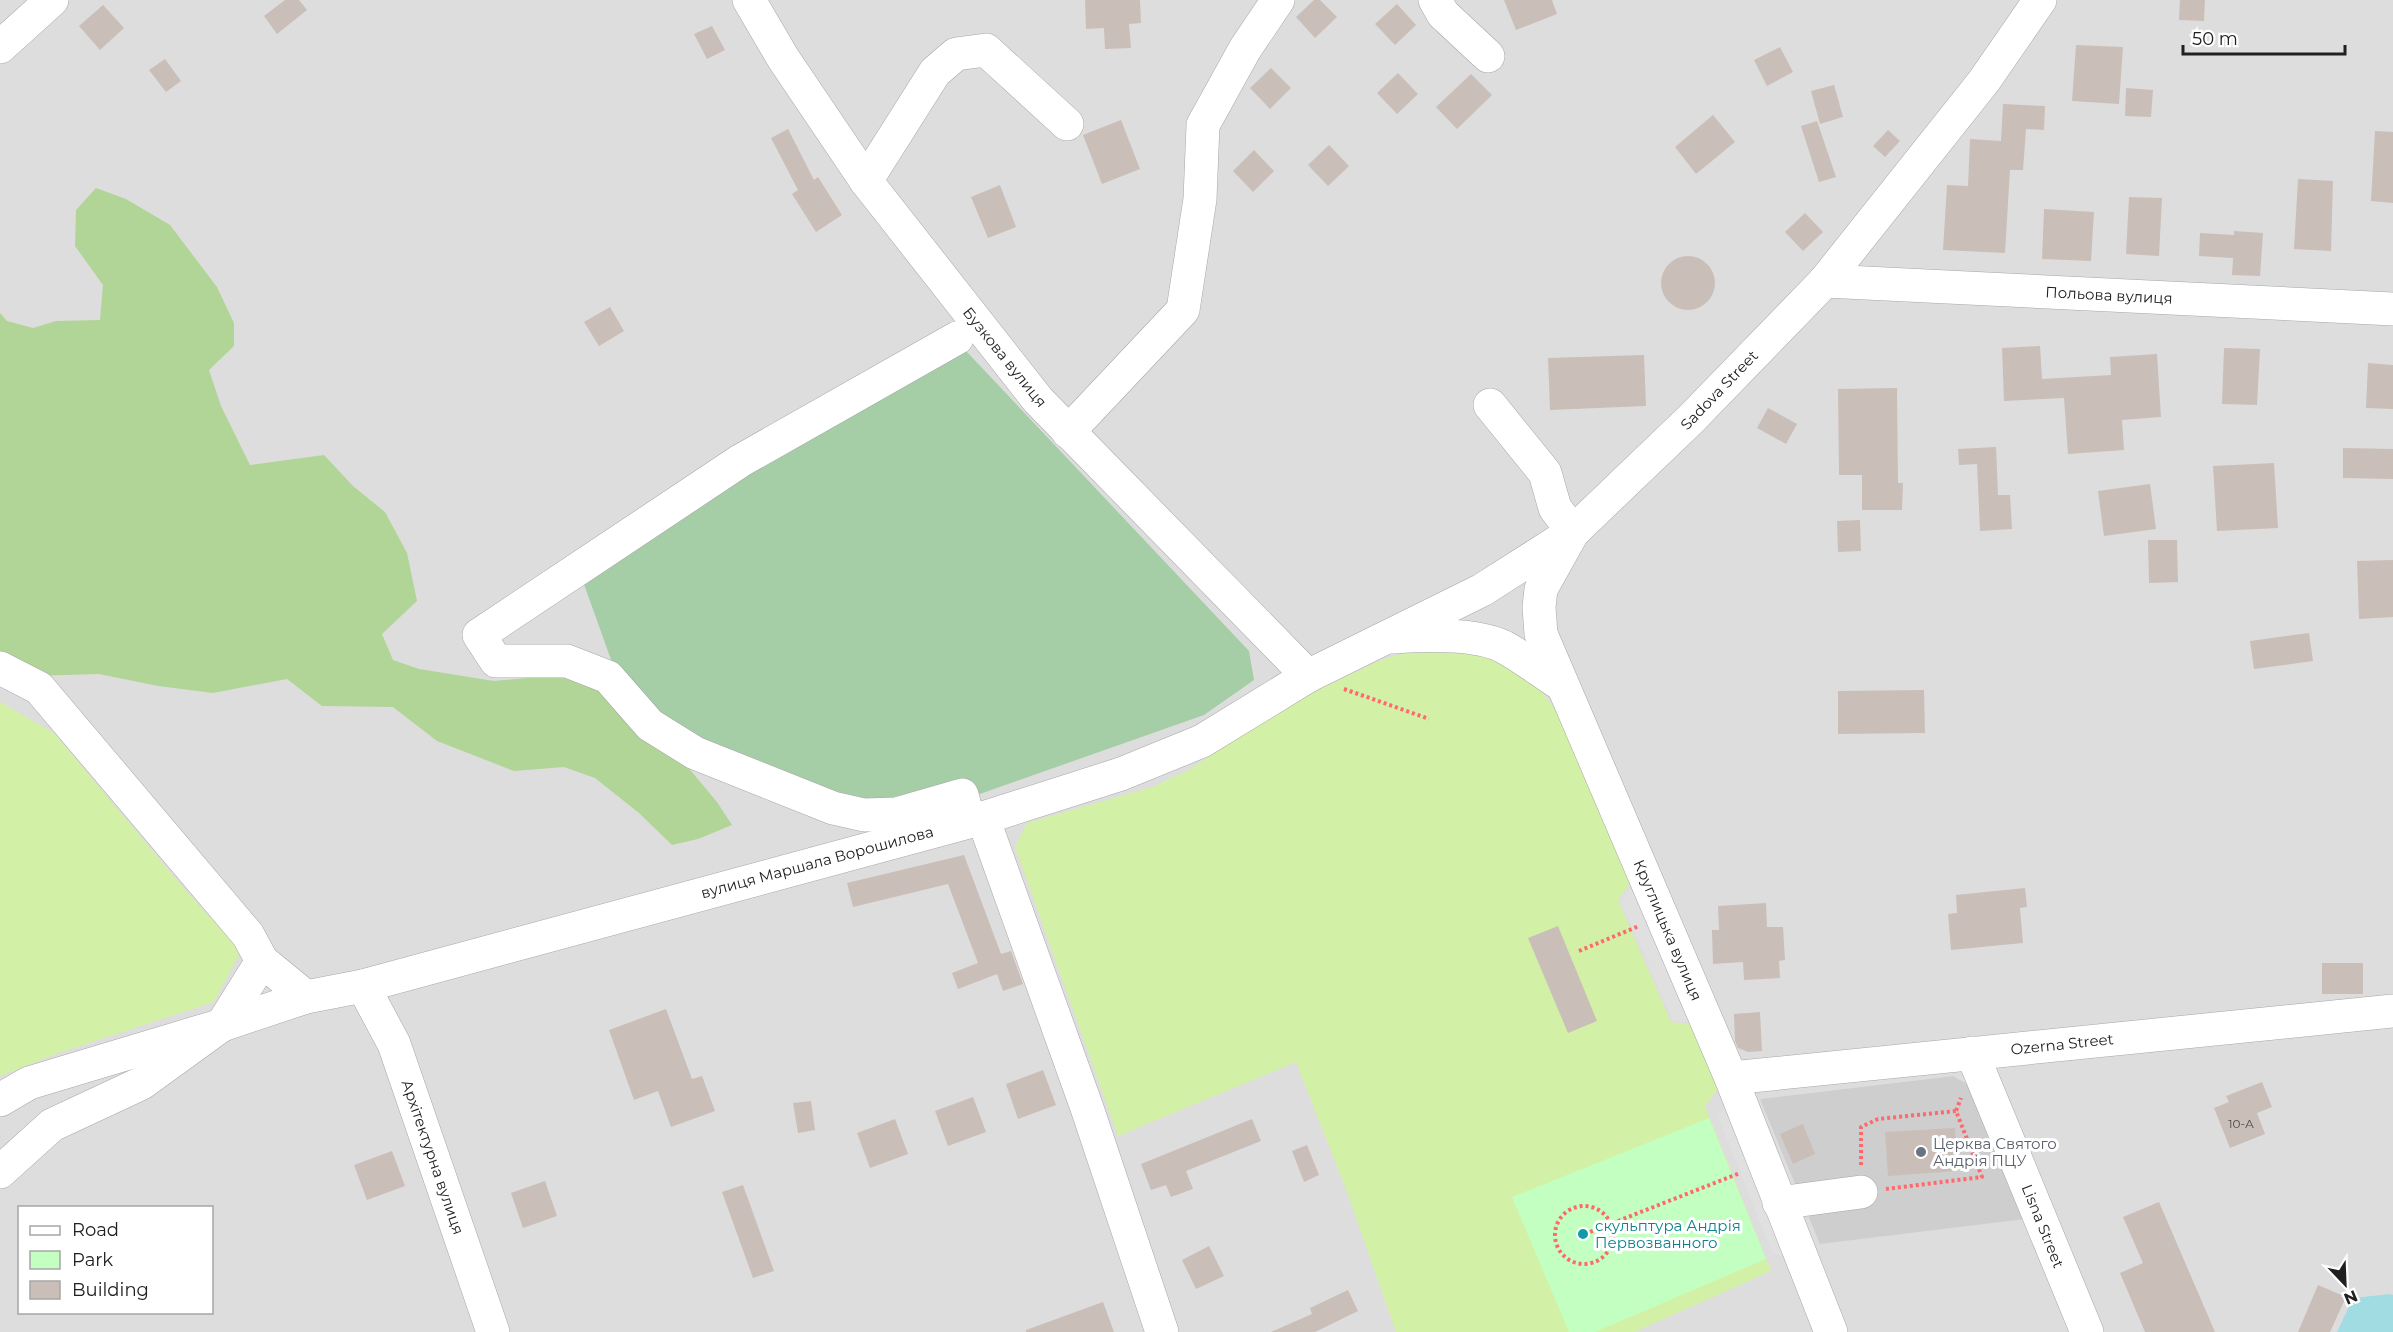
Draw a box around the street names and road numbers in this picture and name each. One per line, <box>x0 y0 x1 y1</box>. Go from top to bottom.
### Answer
street label: Польова вулиця <box>2045 282 2173 308</box>
street label: Бузкова вулиця <box>959 303 1051 411</box>
street label: Sadova Street <box>1676 346 1762 434</box>
street label: вулиця Маршала Ворошилова <box>699 822 935 902</box>
street label: Круглицька вулиця <box>1630 857 1706 1003</box>
street label: Ozerna Street <box>2010 1029 2114 1059</box>
street label: Архітектурна вулиця <box>398 1077 468 1237</box>
street label: Lisna Street <box>2018 1181 2068 1271</box>

